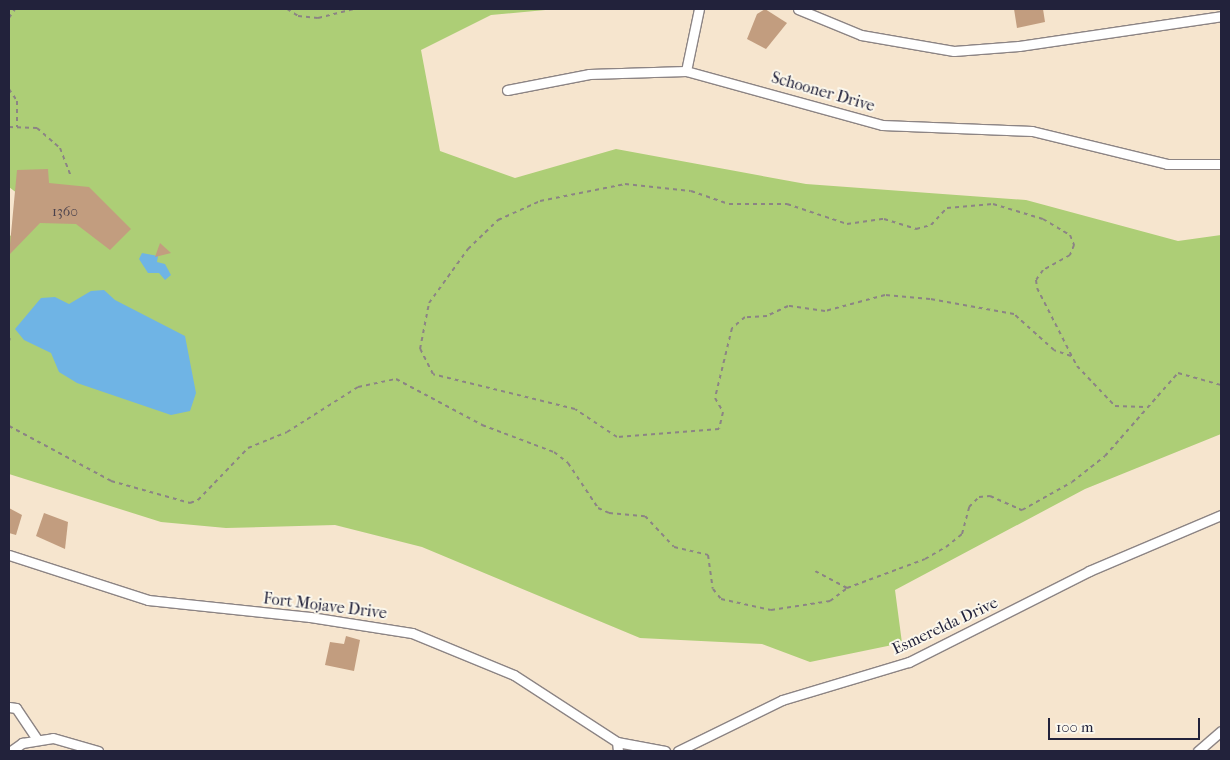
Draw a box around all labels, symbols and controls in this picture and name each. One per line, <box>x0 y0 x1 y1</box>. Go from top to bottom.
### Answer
street label: Schooner Drive <box>769 68 877 116</box>
house number: 1360 <box>52 204 78 220</box>
street label: Fort Mojave Drive <box>262 589 388 623</box>
street label: Esmerelda Drive <box>889 593 1001 659</box>
scale bar <box>1050 708 1202 740</box>
text: 100 m <box>1056 718 1094 736</box>

